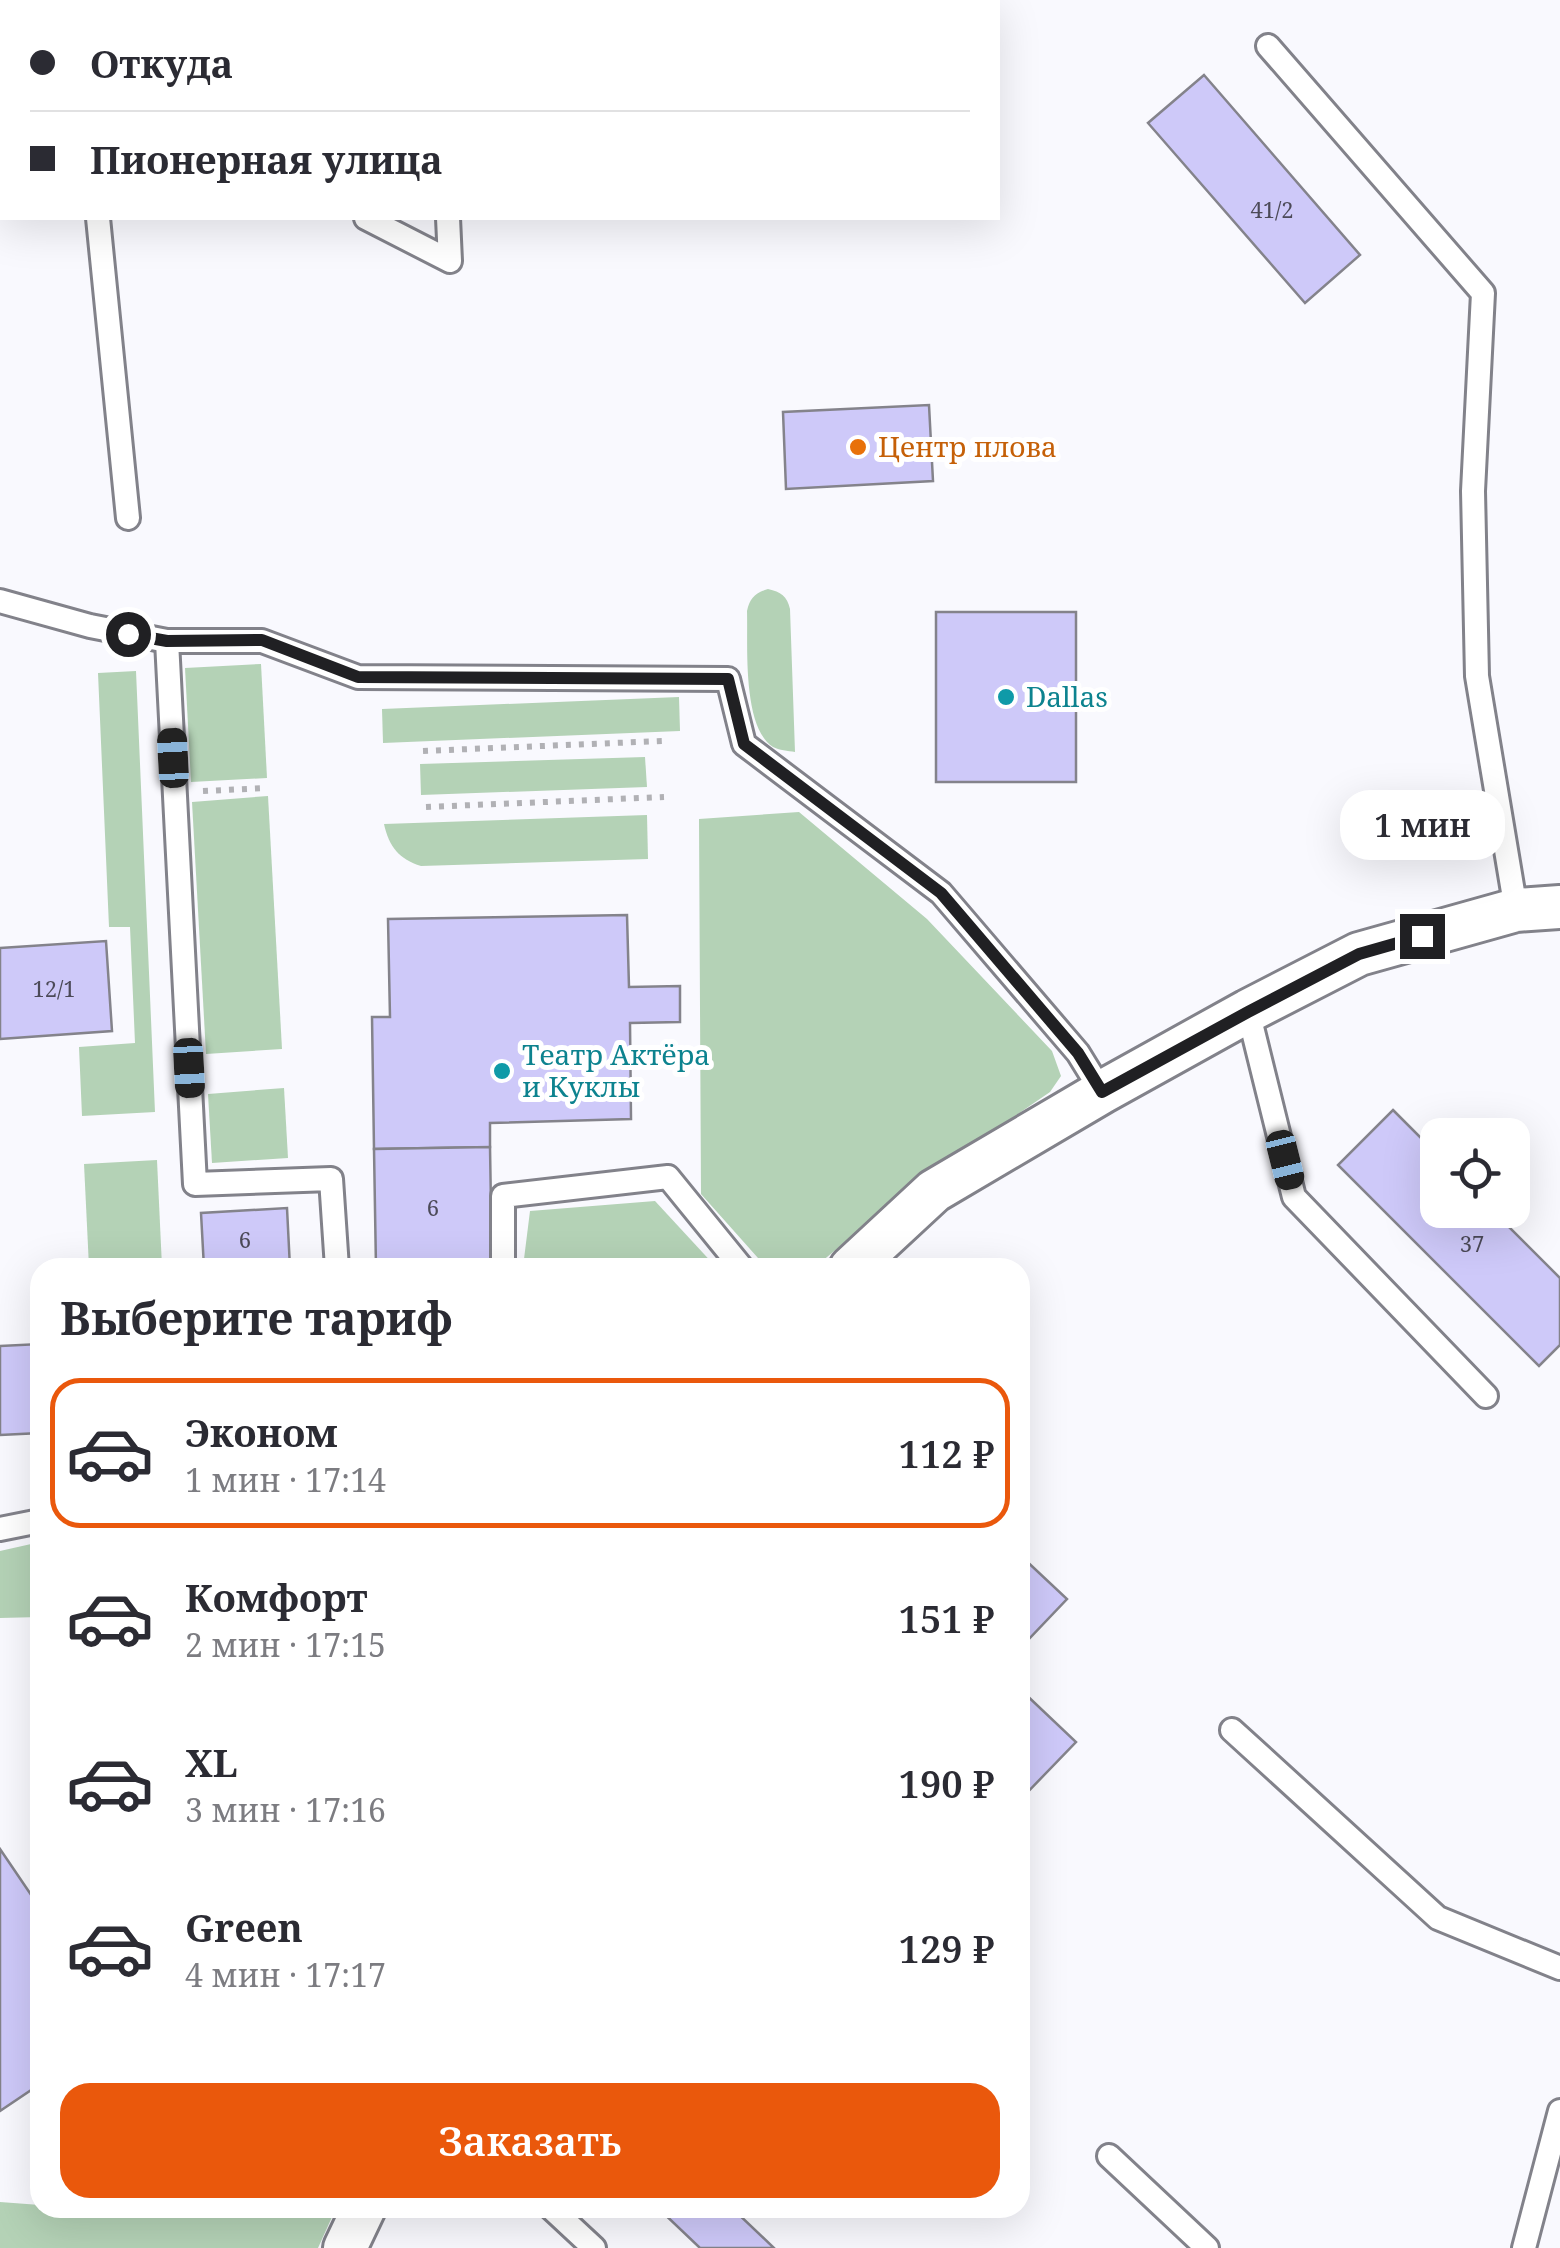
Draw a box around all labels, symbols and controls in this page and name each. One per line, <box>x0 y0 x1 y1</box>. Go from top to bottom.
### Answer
text: Откуда <box>90 37 233 89</box>
text: Пионерная улица <box>90 133 443 185</box>
house number: 41/2 <box>1250 194 1294 224</box>
place label: Центр плова <box>878 427 1057 465</box>
marker: Центр плова <box>847 436 869 458</box>
route start <box>106 612 151 657</box>
place label: Dallas <box>1026 677 1108 715</box>
marker: Dallas <box>995 686 1017 708</box>
car <box>156 727 190 789</box>
callout: 1 мин <box>1340 791 1504 861</box>
text: 1 мин <box>1374 803 1471 846</box>
route end <box>1400 914 1445 959</box>
house number: 12/1 <box>32 973 76 1003</box>
place label: Театр Актёра и Куклы <box>522 1035 710 1105</box>
car <box>172 1037 206 1099</box>
marker: Театр Актёра и Куклы <box>491 1060 513 1082</box>
map controls <box>1420 1118 1530 1228</box>
button: locate <box>1420 1118 1530 1228</box>
car <box>1263 1127 1307 1193</box>
house number: 6 <box>427 1192 439 1222</box>
house number: 6 <box>239 1224 251 1254</box>
house number: 37 <box>1460 1228 1484 1258</box>
text: Выберите тариф <box>60 1287 453 1348</box>
text: Эконом <box>185 1406 338 1458</box>
icon: car <box>65 1408 155 1498</box>
text: 112 ₽ <box>899 1427 995 1479</box>
text: 1 мин · 17:14 <box>185 1458 386 1501</box>
text: Комфорт <box>185 1571 368 1623</box>
icon: car <box>65 1573 155 1663</box>
text: 151 ₽ <box>899 1592 995 1644</box>
text: 2 мин · 17:15 <box>185 1623 386 1666</box>
text: XL <box>185 1736 238 1788</box>
icon: car <box>65 1738 155 1828</box>
text: 190 ₽ <box>899 1757 995 1809</box>
text: 3 мин · 17:16 <box>185 1788 386 1831</box>
text: Green <box>185 1901 303 1953</box>
icon: car <box>65 1903 155 1993</box>
text: 129 ₽ <box>899 1922 995 1974</box>
text: 4 мин · 17:17 <box>185 1953 386 1996</box>
button: Заказать <box>60 2083 1000 2198</box>

